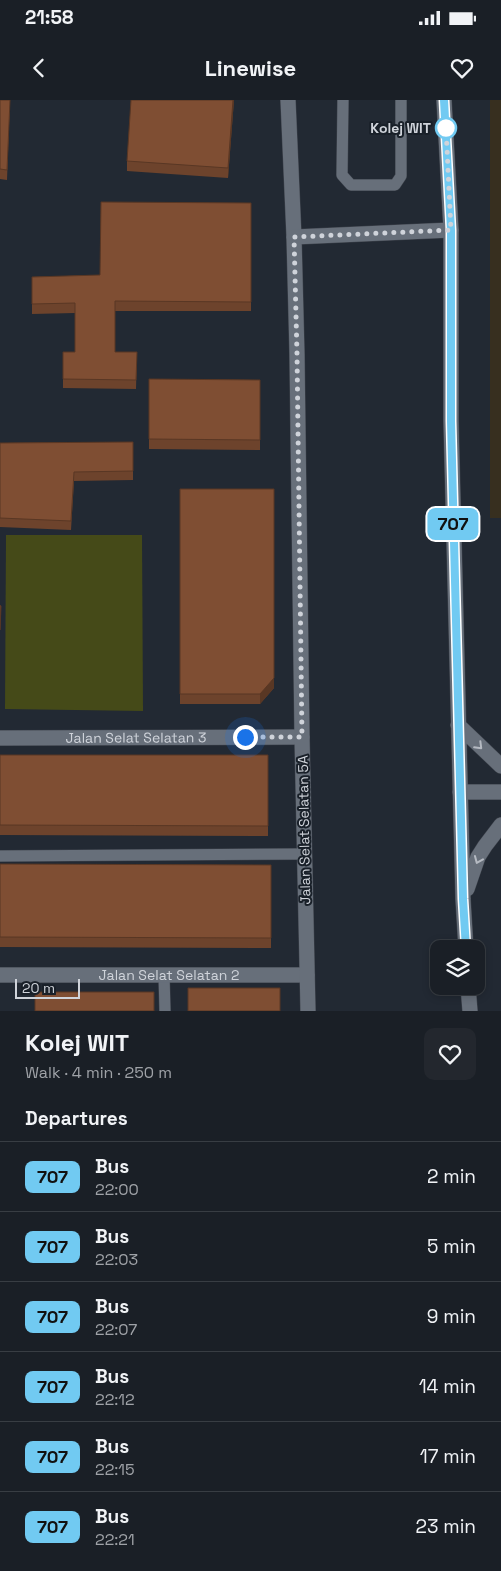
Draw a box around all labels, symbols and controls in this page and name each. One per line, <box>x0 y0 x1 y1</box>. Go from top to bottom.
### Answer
text: 21:58 <box>25 5 73 30</box>
icon: back <box>25 54 53 82</box>
text: Linewise <box>205 54 296 82</box>
icon: heart <box>448 54 476 82</box>
marker: Kolej WIT <box>435 117 457 139</box>
place label: Kolej WIT <box>370 119 431 137</box>
line badge: 707 <box>424 508 482 540</box>
text: 707 <box>437 512 469 535</box>
your location <box>233 725 258 750</box>
street label: Jalan Selat Selatan 3 <box>66 728 206 747</box>
one-way arrow <box>474 740 483 749</box>
street label: Jalan Selat Selatan 5A <box>294 755 314 905</box>
one-way arrow <box>473 855 484 864</box>
map controls <box>430 940 485 995</box>
button: layers <box>430 940 485 995</box>
street label: Jalan Selat Selatan 2 <box>99 966 239 984</box>
scale bar <box>15 976 80 999</box>
text: 20 m <box>22 979 55 997</box>
text: Kolej WIT <box>25 1027 129 1058</box>
button: heart <box>424 1028 476 1080</box>
text: Walk · 4 min · 250 m <box>25 1062 172 1083</box>
text: Departures <box>25 1106 128 1131</box>
text: Bus <box>95 1154 129 1179</box>
text: 2 min <box>427 1164 476 1189</box>
text: 707 <box>37 1165 68 1188</box>
text: 22:00 <box>95 1179 139 1200</box>
text: Bus <box>95 1224 129 1249</box>
text: 5 min <box>427 1234 476 1259</box>
text: 707 <box>37 1235 68 1258</box>
text: 22:03 <box>95 1249 138 1270</box>
text: Bus <box>95 1294 129 1319</box>
text: 9 min <box>427 1304 476 1329</box>
text: 707 <box>37 1305 68 1328</box>
text: 22:07 <box>95 1319 137 1340</box>
text: Bus <box>95 1364 129 1389</box>
text: 14 min <box>419 1374 476 1399</box>
text: 707 <box>37 1375 68 1398</box>
text: 22:12 <box>95 1389 135 1410</box>
text: Bus <box>95 1434 129 1459</box>
text: 17 min <box>420 1444 476 1469</box>
text: 707 <box>37 1445 68 1468</box>
text: 22:15 <box>95 1459 135 1480</box>
text: Bus <box>95 1504 129 1529</box>
text: 23 min <box>416 1514 476 1539</box>
text: 707 <box>37 1515 68 1538</box>
text: 22:21 <box>95 1529 135 1550</box>

